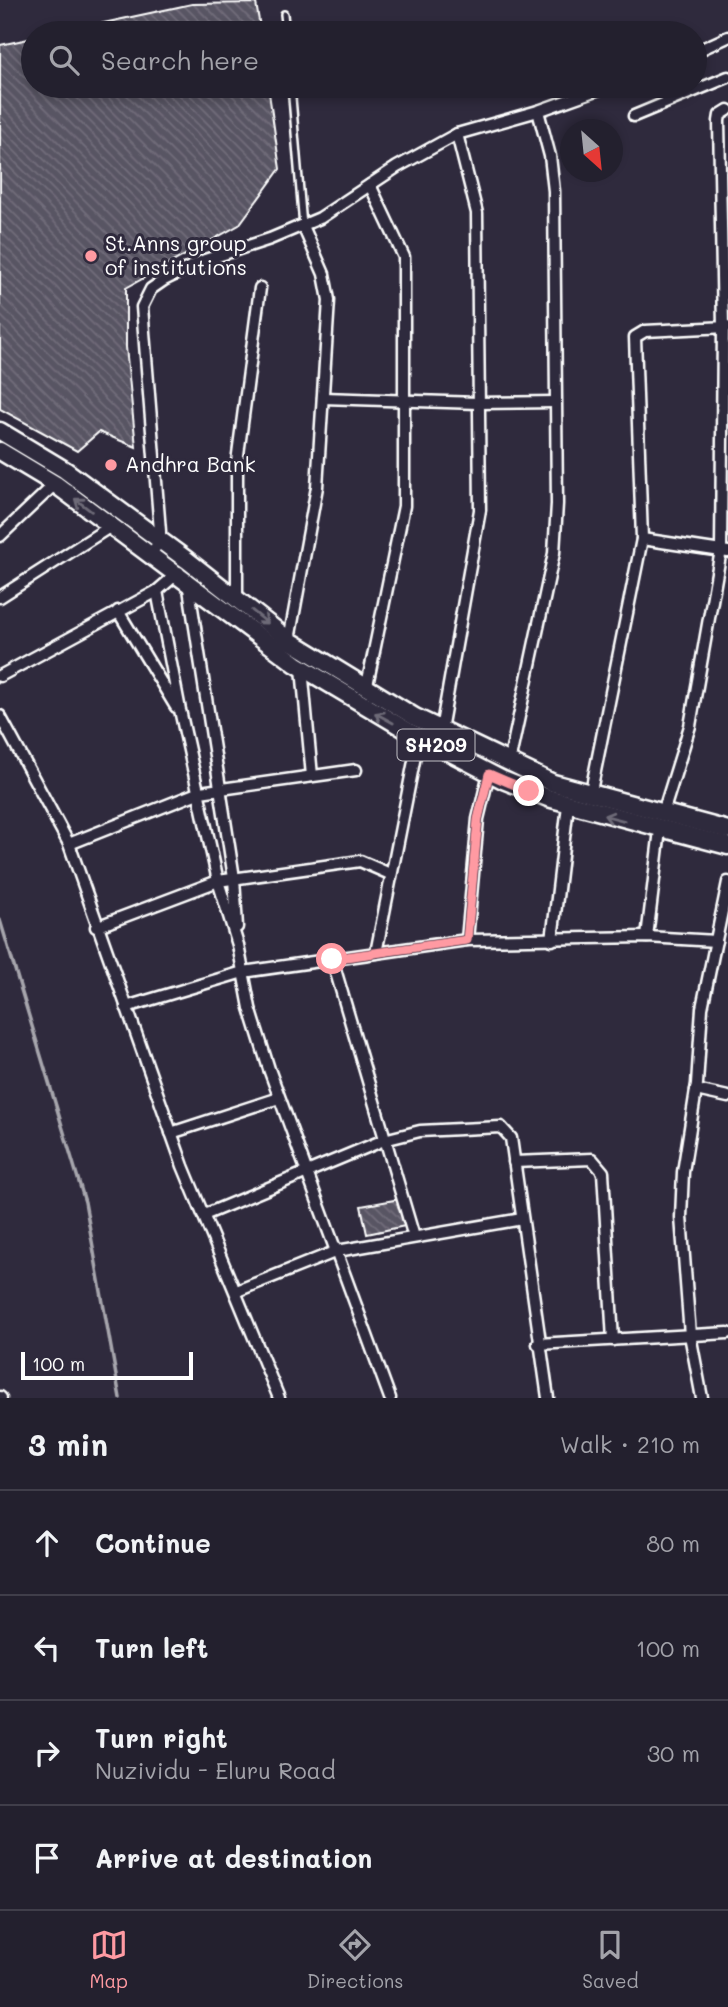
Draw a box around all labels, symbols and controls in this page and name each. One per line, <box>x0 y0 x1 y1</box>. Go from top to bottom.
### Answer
search box <box>21 21 707 98</box>
icon: search <box>45 41 83 79</box>
text: Search here <box>101 43 259 77</box>
north arrow <box>560 119 623 182</box>
place label: St.Anns group of institutions <box>105 229 247 280</box>
marker: St.Anns group of institutions <box>83 248 99 264</box>
place label: Andhra Bank <box>125 450 256 477</box>
marker: Andhra Bank <box>103 457 119 473</box>
one-way arrow <box>74 498 93 513</box>
one-way arrow <box>250 609 268 625</box>
one-way arrow <box>374 710 395 724</box>
road number: SH209 <box>398 730 474 760</box>
route end <box>513 775 544 806</box>
one-way arrow <box>603 810 625 823</box>
route start <box>316 943 347 974</box>
scale bar <box>21 1349 192 1381</box>
text: 100 m <box>32 1351 85 1376</box>
text: 3 min <box>28 1424 108 1464</box>
text: Walk · 210 m <box>560 1429 700 1459</box>
icon: ahead <box>28 1524 66 1562</box>
text: Continue <box>95 1526 211 1560</box>
text: 80 m <box>646 1528 700 1558</box>
icon: left <box>28 1629 66 1667</box>
text: Turn left <box>95 1631 208 1665</box>
text: 100 m <box>636 1633 700 1663</box>
text: Turn right <box>95 1721 228 1755</box>
icon: right <box>28 1734 66 1772</box>
text: 30 m <box>647 1738 700 1768</box>
text: Nuzividu - Eluru Road <box>95 1755 336 1785</box>
icon: arrive <box>28 1839 66 1877</box>
text: Arrive at destination <box>95 1841 372 1875</box>
tab: Map <box>89 1926 128 1993</box>
tab: Directions <box>307 1926 403 1993</box>
tab: Saved <box>582 1926 639 1993</box>

